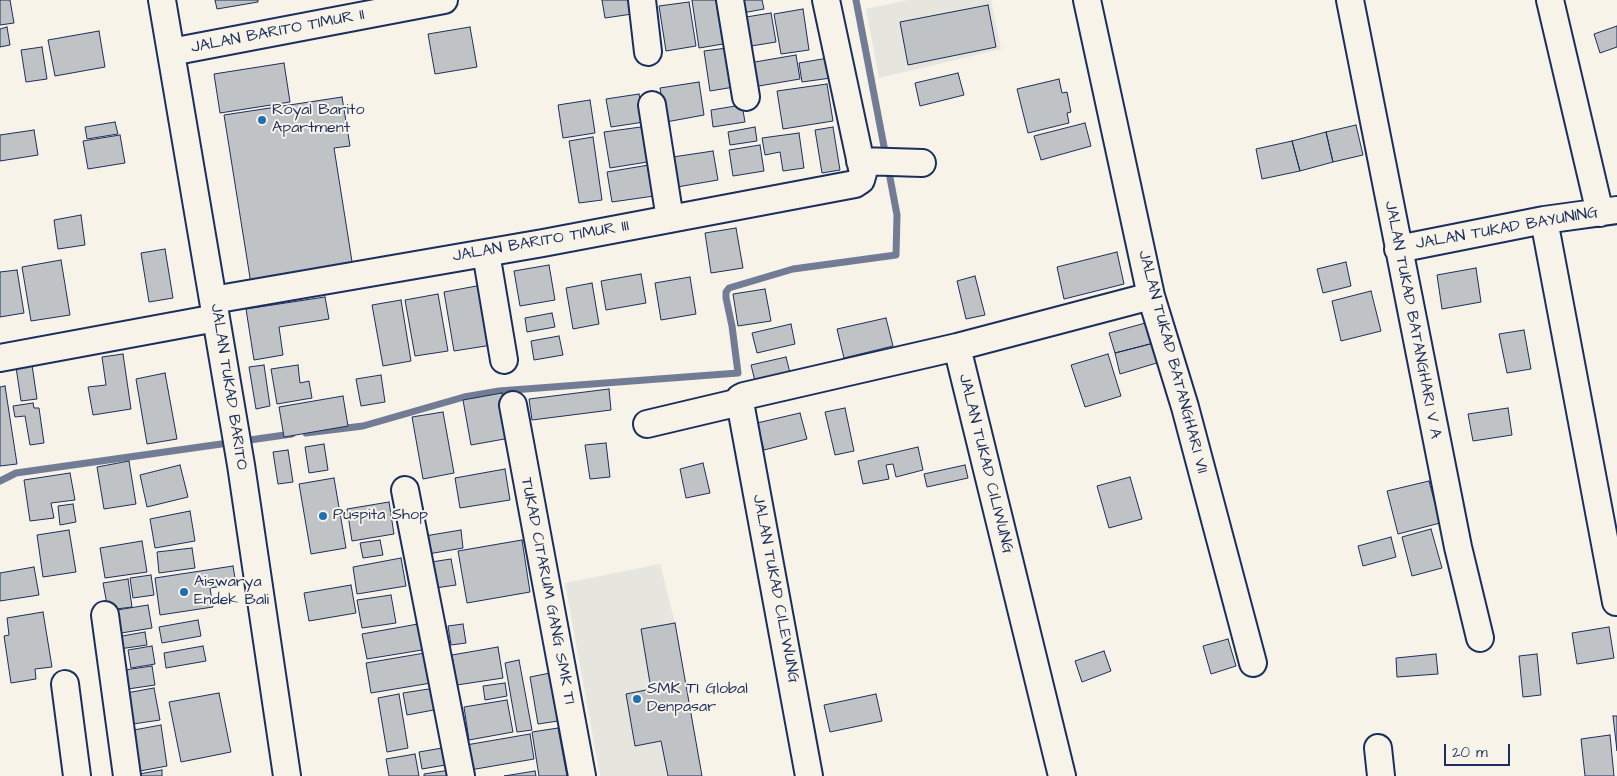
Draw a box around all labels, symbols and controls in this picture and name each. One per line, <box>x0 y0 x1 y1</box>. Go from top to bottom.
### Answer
street label: JALAN BARITO TIMUR II <box>190 6 366 58</box>
place label: Royal Barito Apartment <box>272 101 364 139</box>
marker: Royal Barito Apartment <box>256 114 268 126</box>
street label: JALAN TUKAD BATANGHARI V A <box>1379 199 1445 441</box>
street label: JALAN TUKAD BAYUNING <box>1414 203 1600 255</box>
street label: JALAN BARITO TIMUR III <box>451 217 631 267</box>
street label: JALAN TUKAD BATANGHARI VII <box>1133 248 1211 476</box>
street label: JALAN TUKAD BARITO <box>205 302 251 472</box>
street label: JALAN TUKAD CILIWUNG <box>953 372 1017 556</box>
street label: TUKAD CITARUM GANG SMK TI <box>516 476 578 706</box>
street label: JALAN TUKAD CILEWUNG <box>747 493 803 685</box>
place label: Puspita Shop <box>333 506 428 526</box>
marker: Puspita Shop <box>317 510 329 522</box>
place label: Aiswarya Endek Bali <box>194 573 269 611</box>
marker: Aiswarya Endek Bali <box>178 586 190 598</box>
place label: SMK TI Global Denpasar <box>647 680 748 718</box>
marker: SMK TI Global Denpasar <box>631 693 643 705</box>
scale bar <box>1447 734 1513 766</box>
text: 20 m <box>1452 742 1488 763</box>

